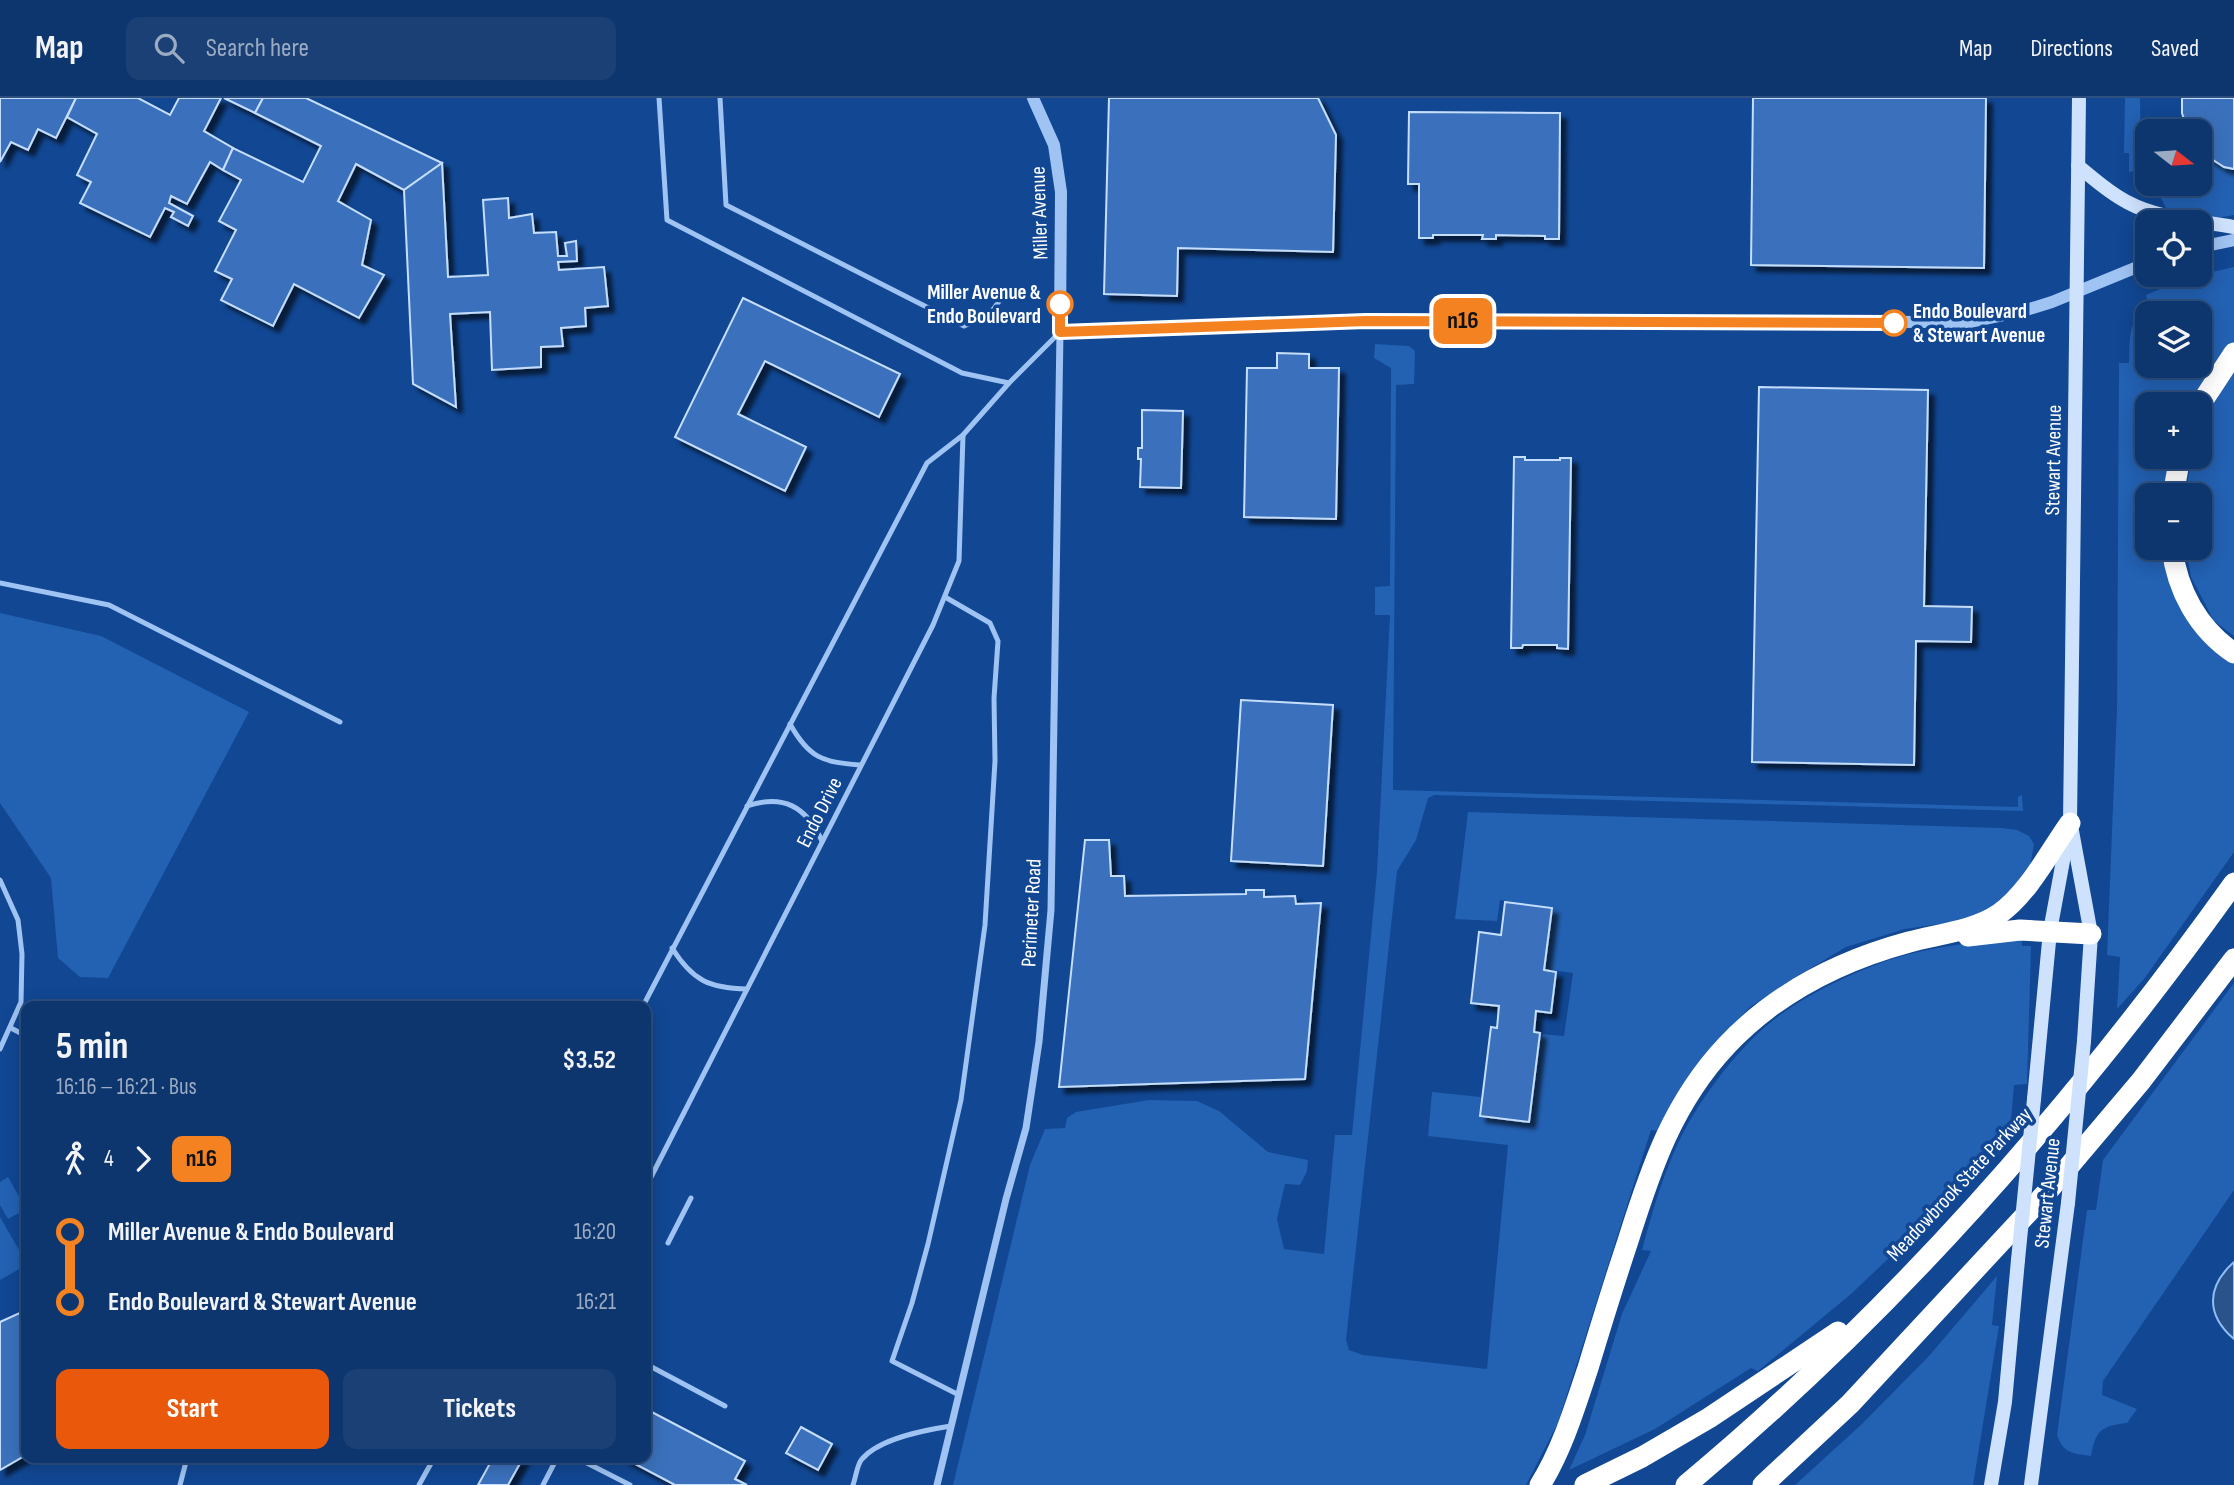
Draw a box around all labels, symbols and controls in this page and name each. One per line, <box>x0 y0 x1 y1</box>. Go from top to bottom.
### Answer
search box <box>126 17 616 80</box>
text: Map <box>35 28 84 68</box>
icon: search <box>150 29 188 67</box>
text: Search here <box>206 33 309 64</box>
text: Map <box>1959 34 1992 63</box>
text: Directions <box>2030 34 2113 63</box>
text: Saved <box>2151 34 2199 63</box>
north arrow <box>2135 119 2212 196</box>
map controls <box>2135 119 2212 560</box>
street label: Miller Avenue <box>1025 166 1054 260</box>
button: locate <box>2135 210 2212 287</box>
place label: Miller Avenue & Endo Boulevard <box>927 280 1041 329</box>
marker: Miller Avenue & Endo Boulevard <box>1047 291 1073 317</box>
line badge: n16 <box>1423 298 1503 344</box>
place label: Endo Boulevard & Stewart Avenue <box>1913 299 2045 348</box>
button: layers <box>2135 301 2212 378</box>
text: n16 <box>1447 306 1479 335</box>
marker: Endo Boulevard & Stewart Avenue <box>1881 310 1907 336</box>
button: + <box>2135 392 2212 469</box>
street label: Stewart Avenue <box>2040 405 2067 516</box>
button: − <box>2135 483 2212 560</box>
street label: Endo Drive <box>791 773 848 851</box>
street label: Perimeter Road <box>1016 858 1047 968</box>
text: 5 min <box>56 1024 128 1069</box>
text: $3.52 <box>562 1045 616 1076</box>
text: 16:16 – 16:21 · Bus <box>56 1073 197 1101</box>
street label: Meadowbrook State Parkway <box>1882 1102 2037 1266</box>
street label: Stewart Avenue <box>2029 1137 2066 1249</box>
icon: walk <box>56 1140 94 1178</box>
icon: forward <box>124 1140 162 1178</box>
text: n16 <box>186 1144 217 1173</box>
text: 4 <box>104 1145 114 1173</box>
text: Miller Avenue & Endo Boulevard <box>108 1217 394 1248</box>
text: 16:20 <box>574 1218 616 1246</box>
text: Endo Boulevard & Stewart Avenue <box>108 1287 417 1318</box>
text: 16:21 <box>576 1288 616 1316</box>
button: Start <box>56 1369 329 1449</box>
button: Tickets <box>343 1369 616 1449</box>

